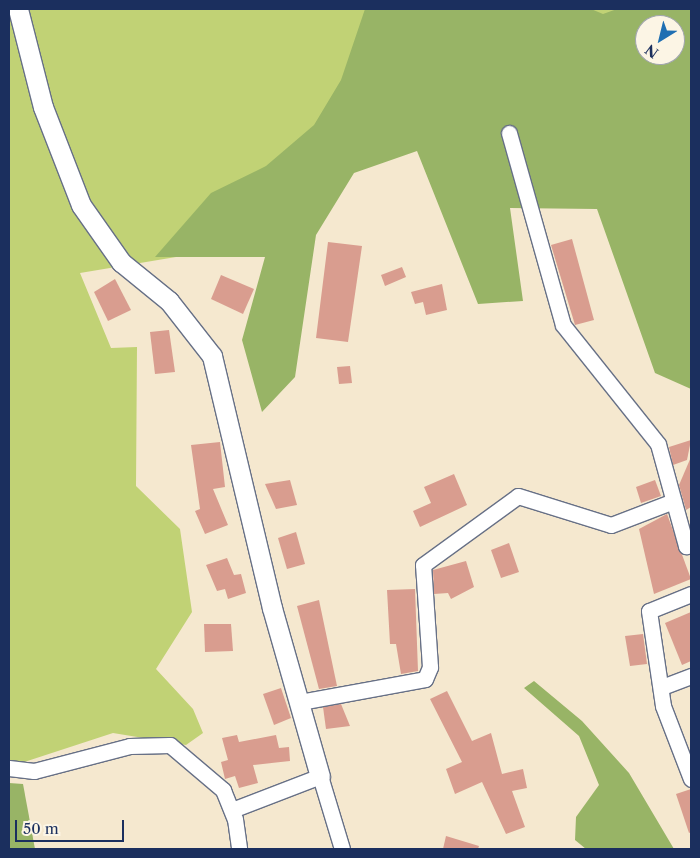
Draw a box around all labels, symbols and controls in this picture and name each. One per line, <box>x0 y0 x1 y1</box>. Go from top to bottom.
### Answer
north arrow <box>635 15 685 65</box>
text: N <box>642 40 662 62</box>
scale bar <box>18 810 126 842</box>
text: 50 m <box>23 819 59 838</box>

